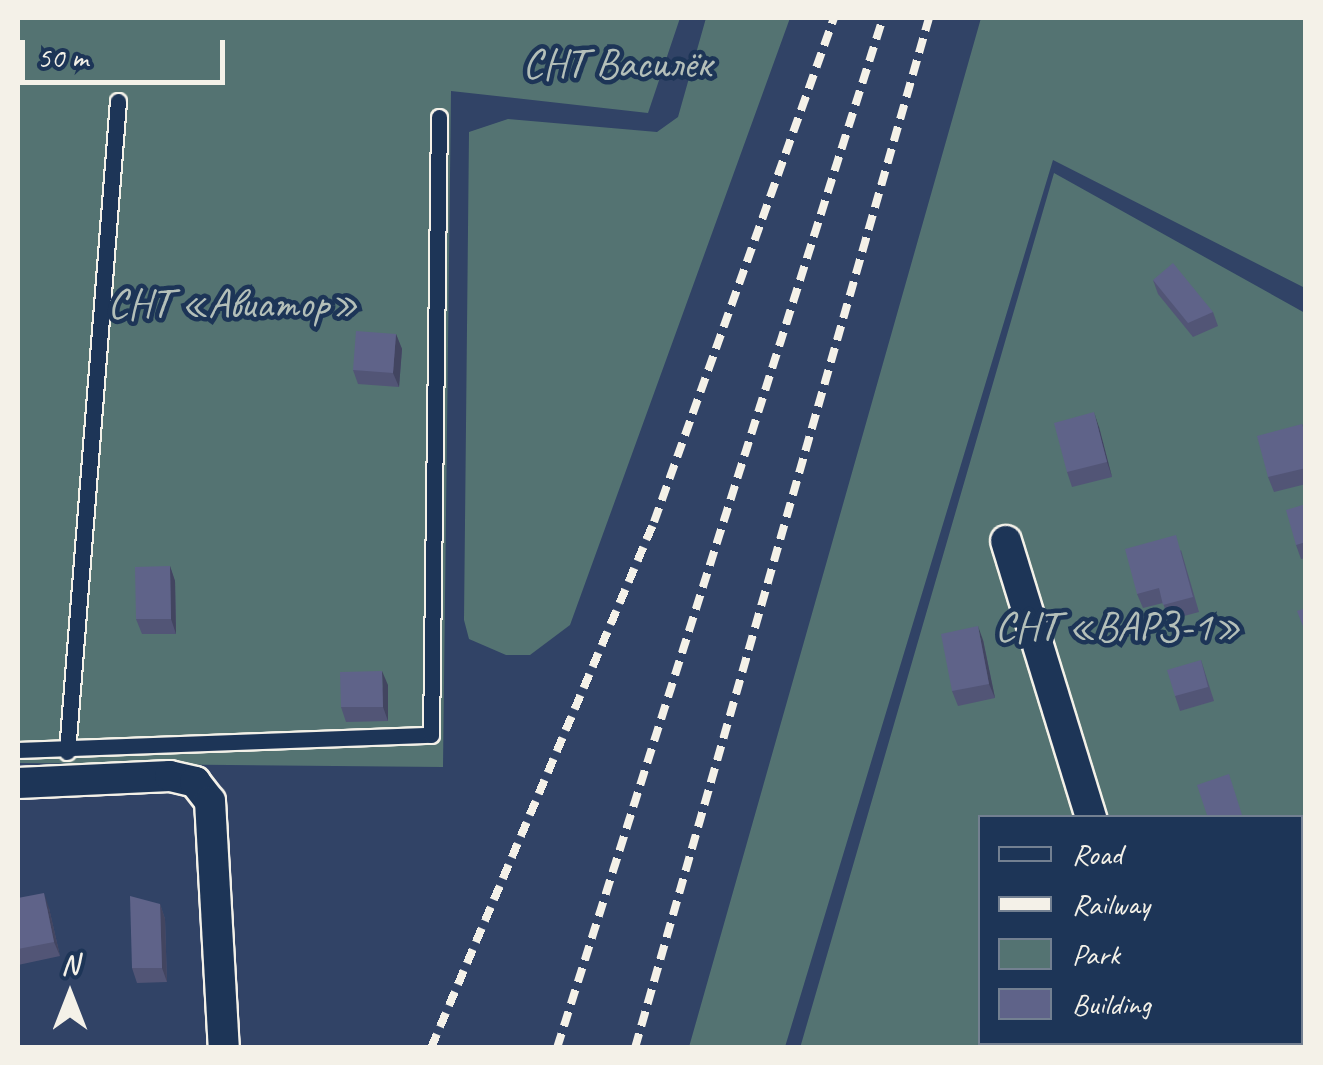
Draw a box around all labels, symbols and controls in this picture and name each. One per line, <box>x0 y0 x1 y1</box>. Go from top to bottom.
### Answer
scale bar <box>25 20 230 82</box>
text: 50 m <box>37 38 88 76</box>
park label: СНТ Василёк <box>522 39 712 89</box>
park label: СНТ «Авиатор» <box>107 279 359 329</box>
park label: СНТ «ВАРЗ-1» <box>995 602 1241 652</box>
legend <box>978 815 1303 1045</box>
text: Road <box>1072 835 1122 873</box>
text: Railway <box>1072 885 1150 923</box>
text: Park <box>1072 935 1120 973</box>
north arrow <box>20 945 120 1045</box>
text: N <box>61 947 79 982</box>
text: Building <box>1072 985 1151 1023</box>

